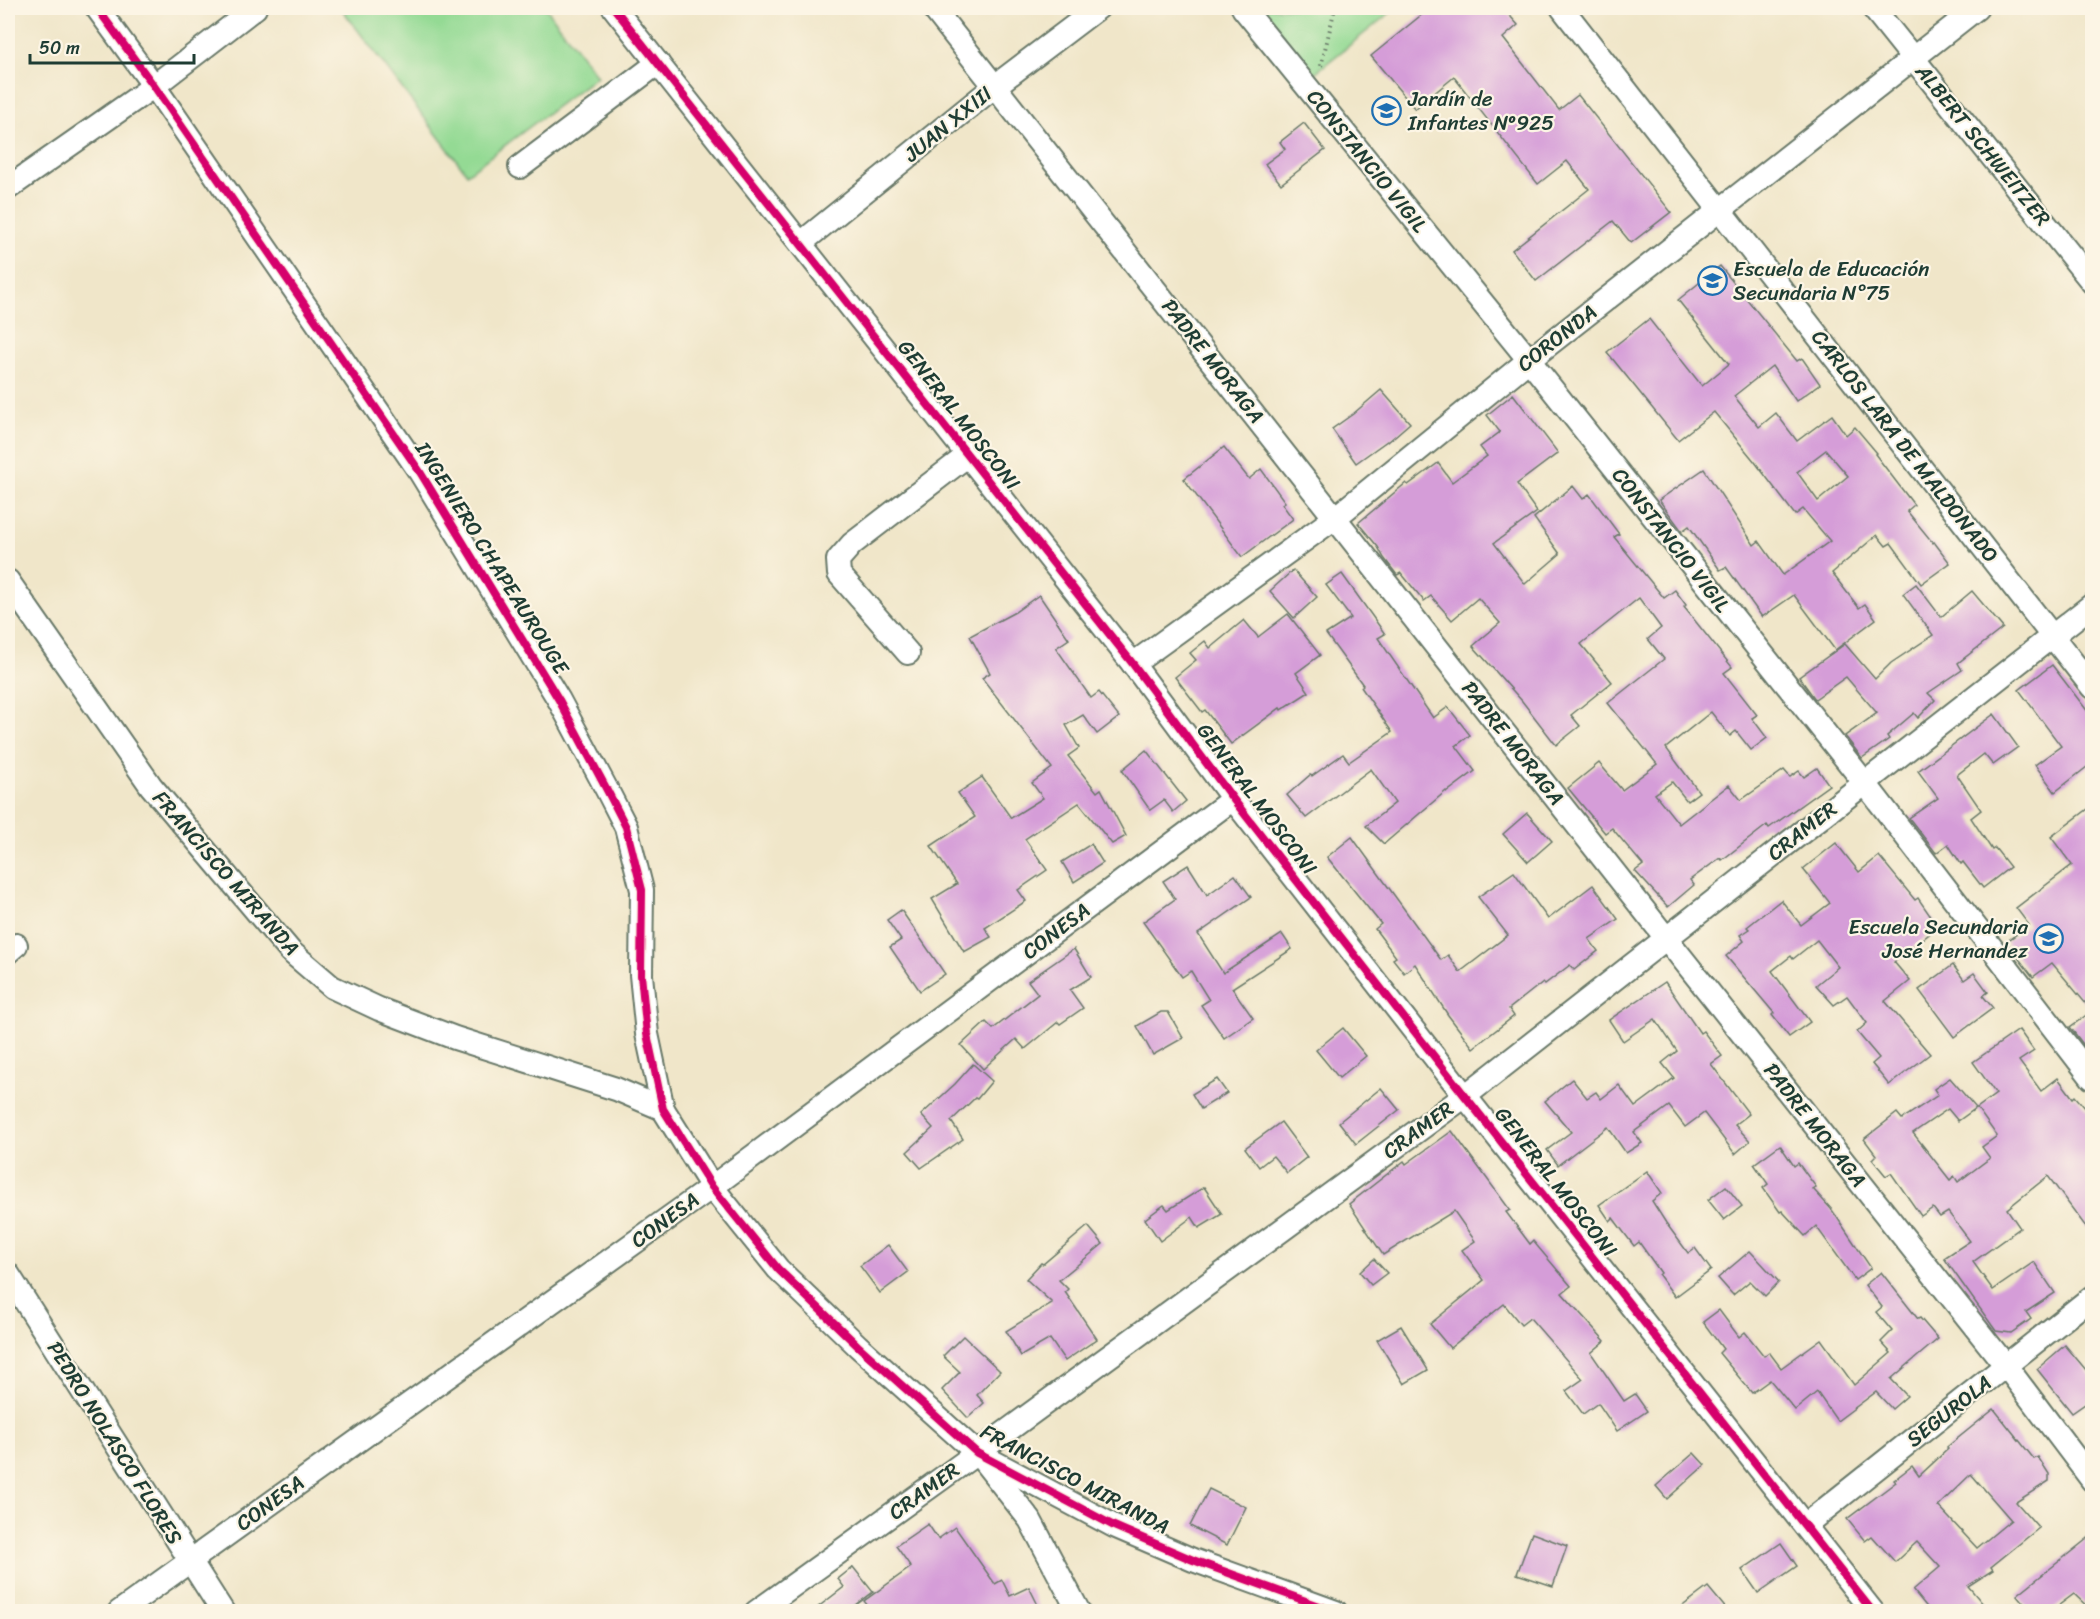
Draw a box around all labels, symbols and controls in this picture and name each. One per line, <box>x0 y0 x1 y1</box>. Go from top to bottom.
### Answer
scale bar <box>30 27 194 65</box>
text: 50 m <box>39 32 80 64</box>
street label: ALBERT SCHWEITZER <box>1904 54 2061 235</box>
street label: JUAN XXIII <box>894 76 1001 173</box>
street label: CONSTANCIO VIGIL <box>1297 80 1438 242</box>
place label: Jardín de Infantes Nº925 <box>1407 80 1554 142</box>
school or university icon: Jardín de Infantes Nº925 <box>1371 95 1403 127</box>
place label: Escuela de Educación Secundaria N°75 <box>1733 250 1929 312</box>
school or university icon: Escuela de Educación Secundaria N°75 <box>1696 265 1728 297</box>
street label: PADRE MORAGA <box>1152 290 1274 432</box>
street label: CORONDA <box>1508 294 1606 382</box>
street label: CARLOS LARA DE MALDONADO <box>1801 321 2009 571</box>
street label: GENERAL MOSCONI <box>888 331 1031 499</box>
street label: INGENIERO CHAPEAUROUGE <box>404 433 580 683</box>
street label: CONSTANCIO VIGIL <box>1602 459 1741 621</box>
street label: PADRE MORAGA <box>1452 672 1574 814</box>
street label: GENERAL MOSCONI <box>1187 714 1328 884</box>
street label: FRANCISCO MIRANDA <box>143 781 309 965</box>
street label: CRAMER <box>1758 791 1846 871</box>
street label: CONESA <box>1013 892 1099 970</box>
place label: Escuela Secundaria José Hernandez <box>1849 908 2028 970</box>
school or university icon: Escuela Secundaria José Hernandez <box>2033 923 2065 955</box>
street label: PADRE MORAGA <box>1754 1054 1876 1196</box>
street label: CRAMER <box>1374 1091 1462 1169</box>
street label: GENERAL MOSCONI <box>1485 1098 1628 1266</box>
street label: CONESA <box>622 1182 708 1258</box>
street label: PEDRO NOLASCO FLORES <box>37 1333 193 1553</box>
street label: SEGUROLA <box>1897 1365 2001 1457</box>
street label: FRANCISCO MIRANDA <box>973 1413 1177 1545</box>
street label: CRAMER <box>880 1452 968 1530</box>
street label: CONESA <box>227 1465 313 1541</box>

